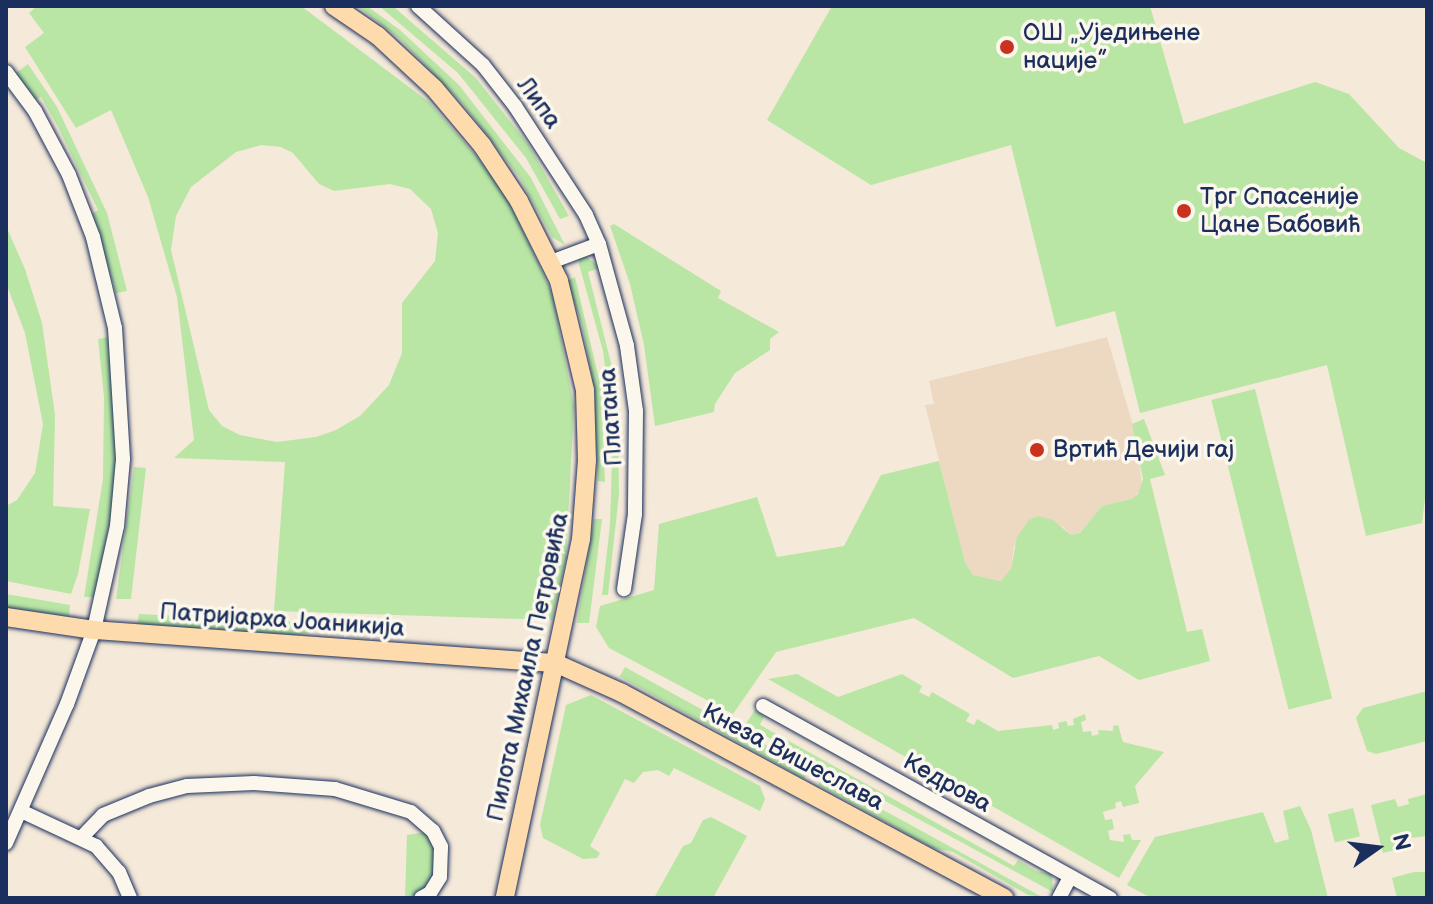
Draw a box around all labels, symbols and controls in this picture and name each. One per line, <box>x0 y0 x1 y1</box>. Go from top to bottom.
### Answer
place label: ОШ „Уједињене нације” <box>1023 19 1200 75</box>
marker: ОШ „Уједињене нације” <box>998 38 1016 56</box>
street label: Липа <box>511 72 567 134</box>
place label: Трг Спасеније Цане Бабовић <box>1200 183 1360 239</box>
marker: Трг Спасеније Цане Бабовић <box>1175 202 1193 220</box>
street label: Платана <box>593 367 629 467</box>
place label: Вртић Дечији гај <box>1053 436 1234 464</box>
marker: Вртић Дечији гај <box>1028 441 1046 459</box>
street label: Пилота Михаила Петровића <box>481 510 575 824</box>
street label: Патријарха Јоаникија <box>159 597 405 643</box>
street label: Кнеза Вишеслава <box>697 697 889 817</box>
street label: Кедрова <box>898 747 996 819</box>
north arrow <box>1337 808 1417 888</box>
text: N <box>1386 831 1416 853</box>

